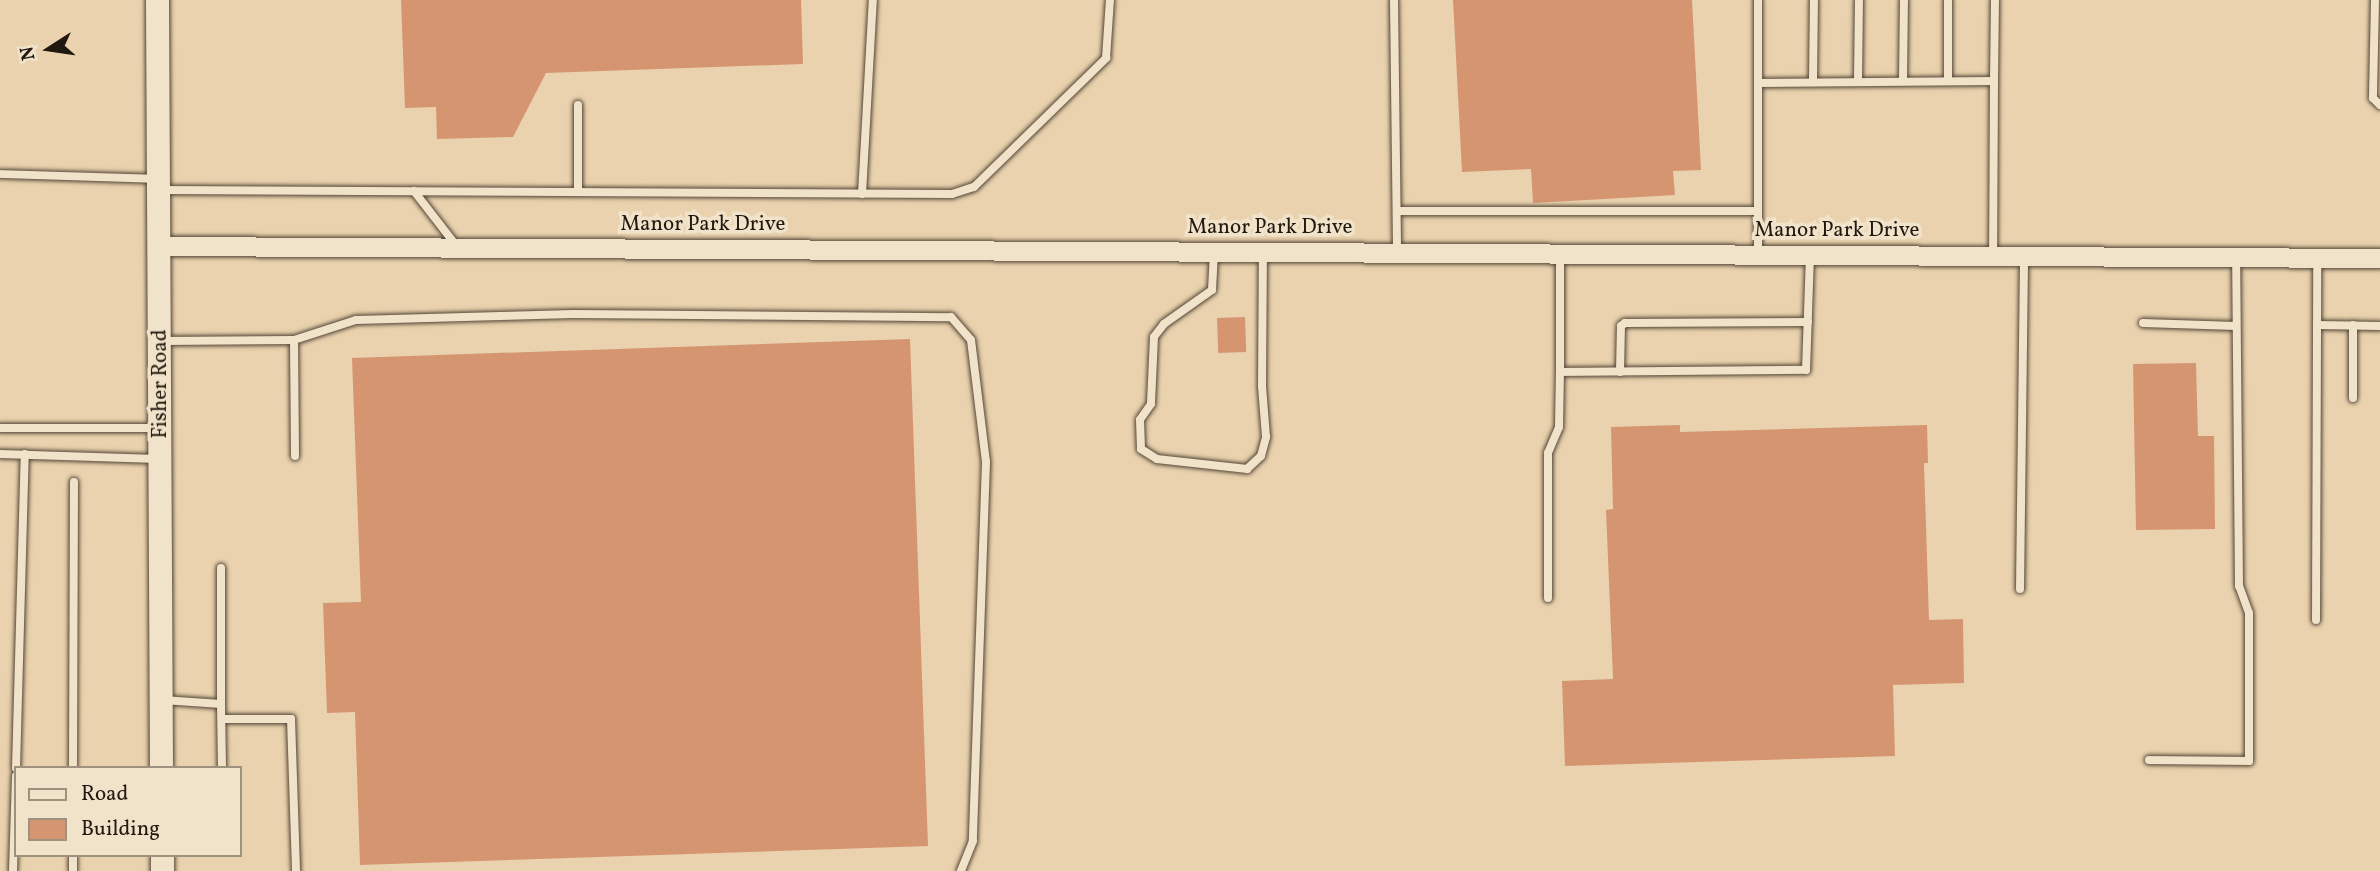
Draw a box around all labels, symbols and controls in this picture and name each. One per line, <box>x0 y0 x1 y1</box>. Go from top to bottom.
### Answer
north arrow <box>14 14 84 84</box>
text: N <box>14 44 43 63</box>
street label: Manor Park Drive <box>620 212 786 238</box>
street label: Manor Park Drive <box>1187 215 1353 241</box>
street label: Manor Park Drive <box>1754 218 1920 244</box>
street label: Fisher Road <box>148 329 174 439</box>
legend <box>14 766 242 857</box>
text: Road <box>81 780 128 809</box>
text: Building <box>81 815 160 844</box>

